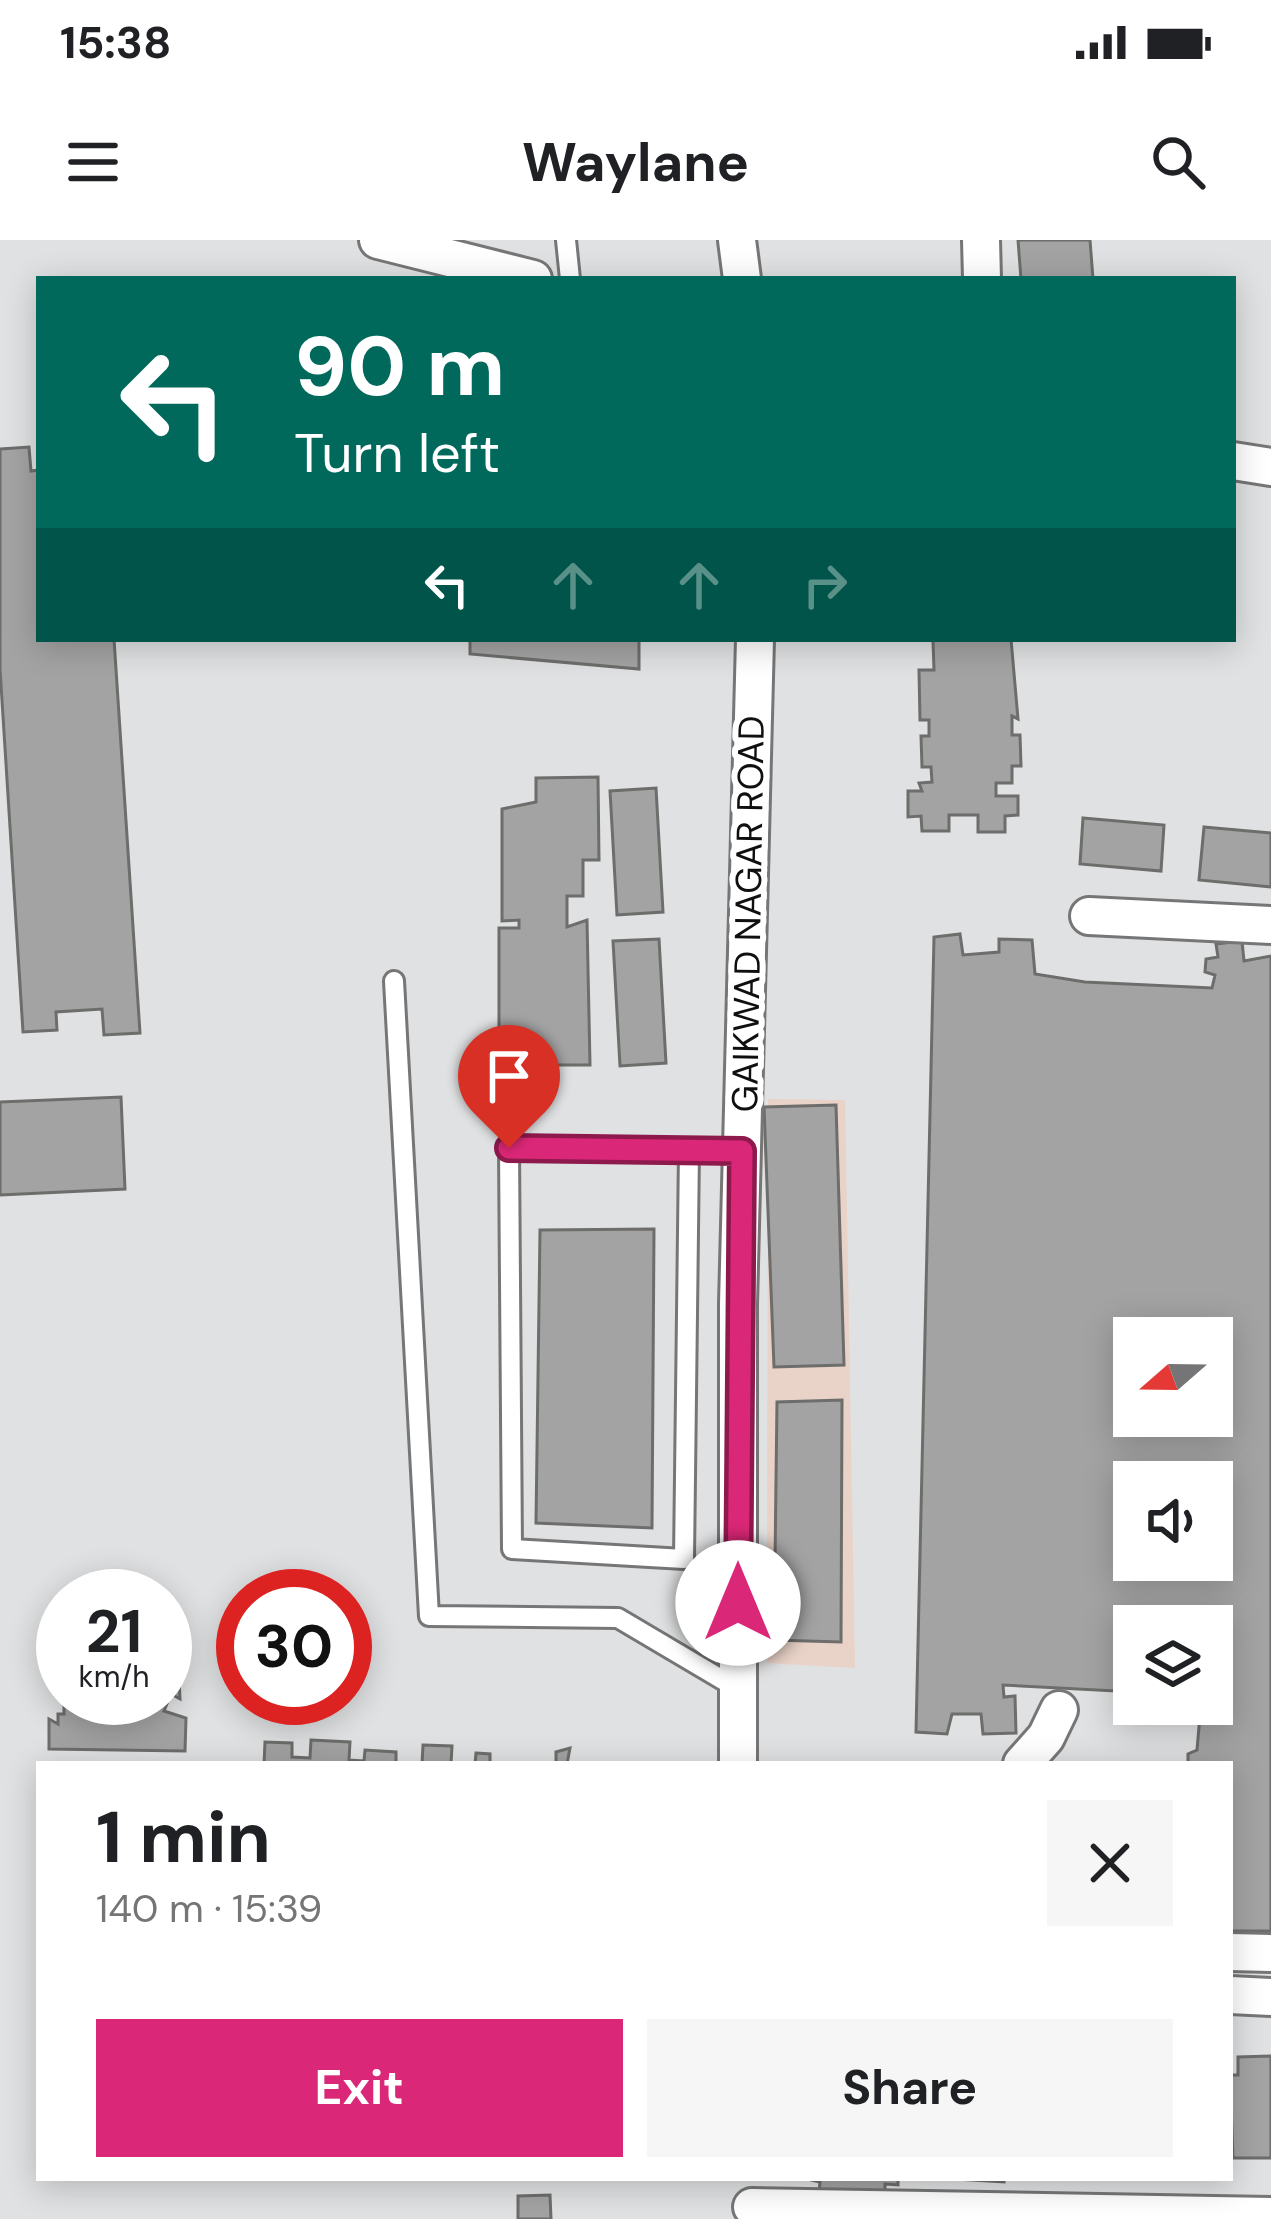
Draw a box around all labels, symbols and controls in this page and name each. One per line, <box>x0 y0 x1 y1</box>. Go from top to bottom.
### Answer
text: 15:38 <box>60 13 171 72</box>
text: Waylane <box>522 127 749 198</box>
icon: menu <box>60 129 126 195</box>
icon: search <box>1145 129 1211 195</box>
text: 90 m <box>294 312 505 421</box>
icon: left <box>96 324 252 480</box>
text: Turn left <box>294 418 500 489</box>
icon: left <box>414 552 480 618</box>
icon: ahead <box>540 552 606 618</box>
icon: ahead <box>666 552 732 618</box>
icon: right <box>792 552 858 618</box>
street label: GAIKWAD NAGAR ROAD <box>721 715 775 1113</box>
pin <box>458 1025 560 1148</box>
icon: arrive <box>476 1043 542 1109</box>
north arrow <box>1113 1317 1233 1437</box>
map controls <box>1113 1317 1233 1725</box>
button: sound <box>1113 1461 1233 1581</box>
position arrow <box>675 1540 801 1666</box>
speed limit sign: 30 <box>216 1569 372 1725</box>
text: 21 <box>86 1592 142 1671</box>
button: layers <box>1113 1605 1233 1725</box>
text: km/h <box>79 1657 149 1696</box>
text: 1 min <box>96 1791 271 1884</box>
button: close <box>1047 1800 1173 1926</box>
text: 140 m · 15:39 <box>96 1883 322 1934</box>
button: Exit <box>96 2019 623 2157</box>
button: Share <box>647 2019 1173 2157</box>

